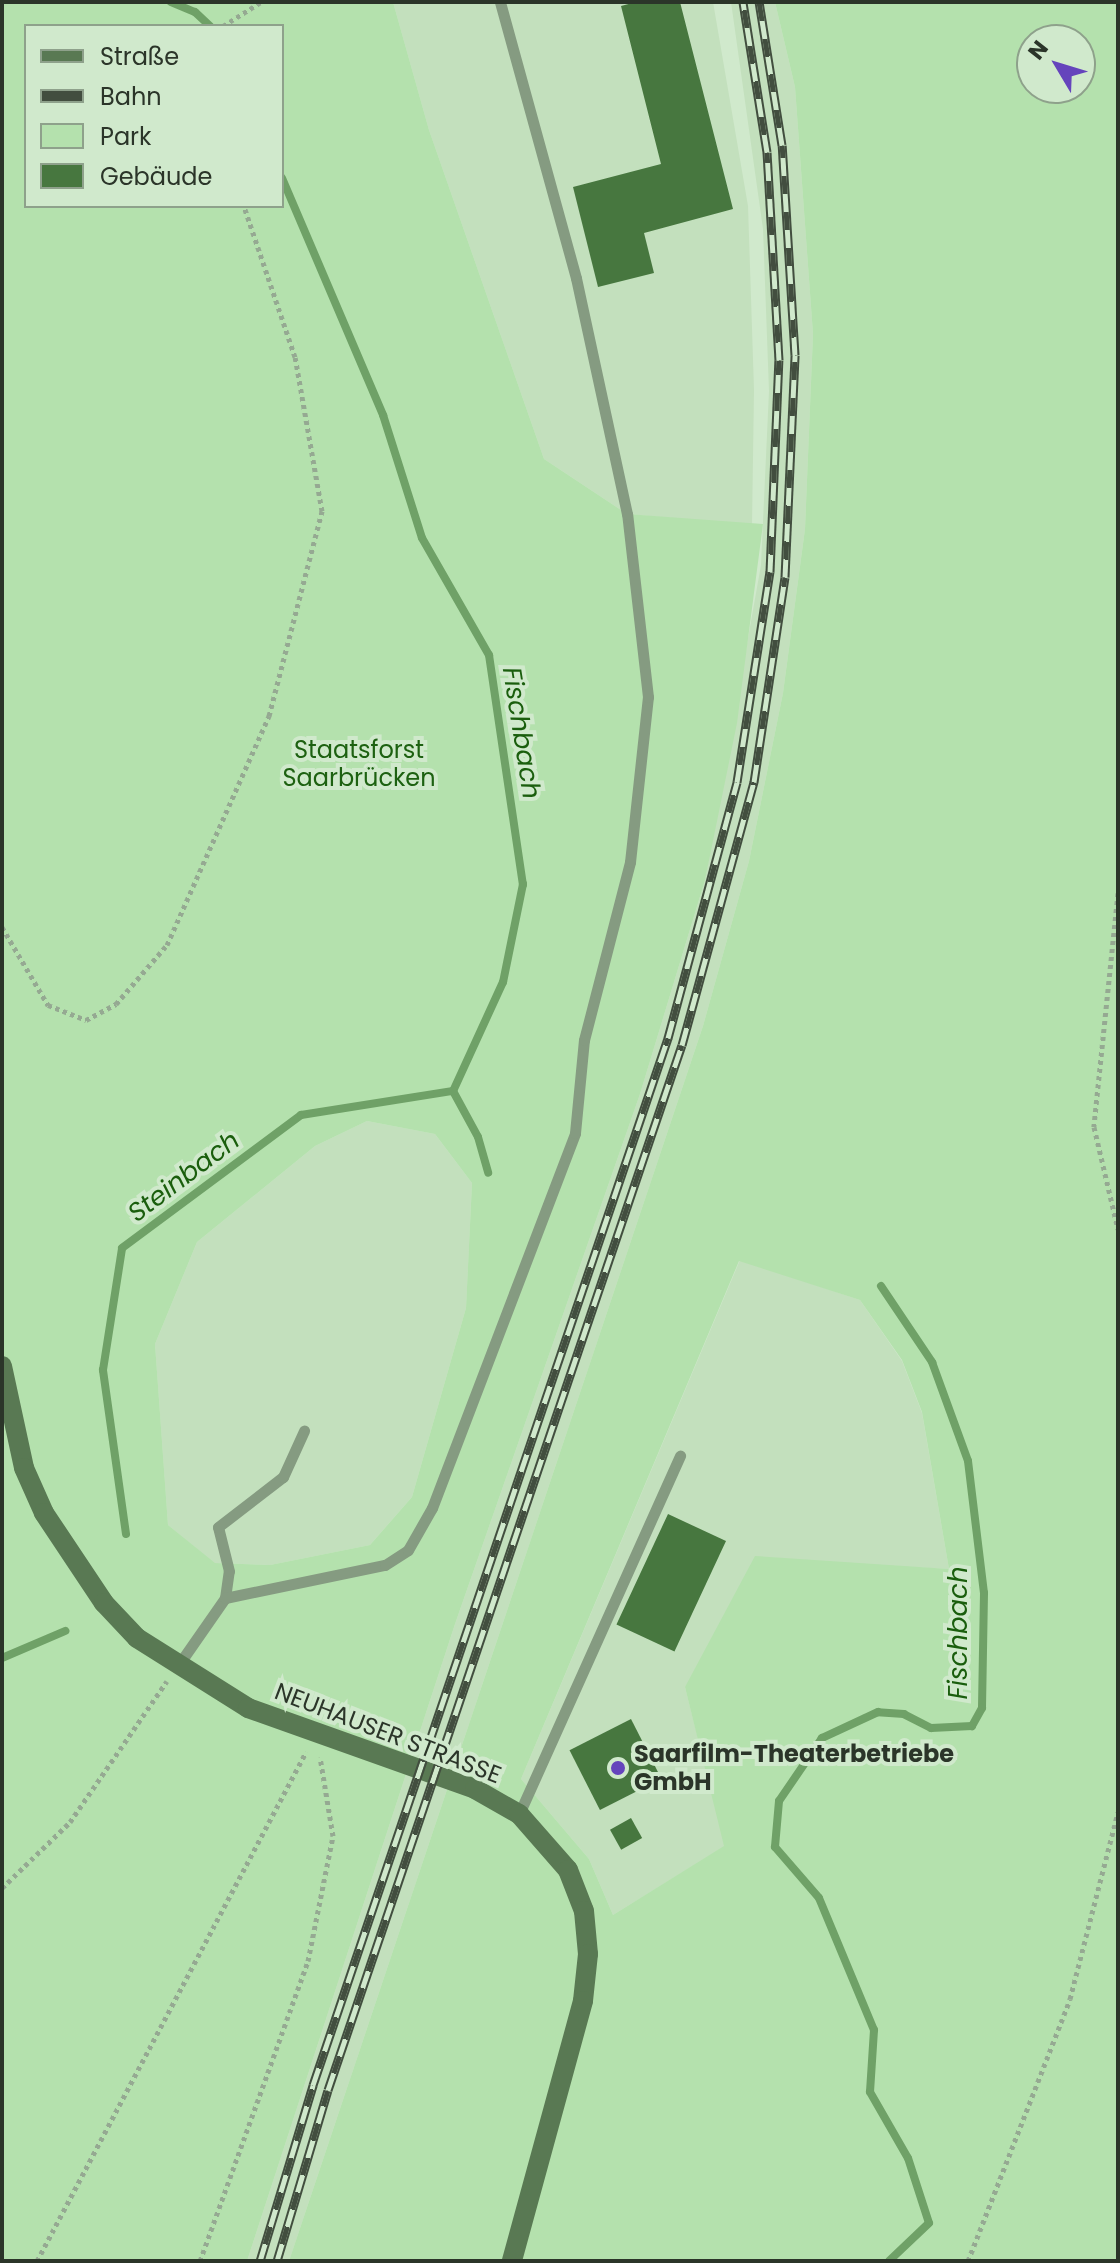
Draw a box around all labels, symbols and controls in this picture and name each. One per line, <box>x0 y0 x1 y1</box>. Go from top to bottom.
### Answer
legend <box>24 24 284 208</box>
north arrow <box>1016 24 1096 104</box>
text: N <box>1021 34 1056 66</box>
text: Straße <box>100 40 179 73</box>
text: Bahn <box>100 80 162 113</box>
text: Park <box>100 120 151 153</box>
text: Gebäude <box>100 160 212 193</box>
water label: Fischbach <box>495 665 547 801</box>
park label: Staatsforst Saarbrücken <box>282 736 436 792</box>
water label: Steinbach <box>122 1125 246 1229</box>
water label: Fischbach <box>943 1566 975 1700</box>
street label: NEUHAUSER STRASSE <box>271 1677 505 1789</box>
place label: Saarfilm-Theaterbetriebe GmbH <box>634 1740 954 1796</box>
marker: Saarfilm-Theaterbetriebe GmbH <box>609 1759 627 1777</box>

